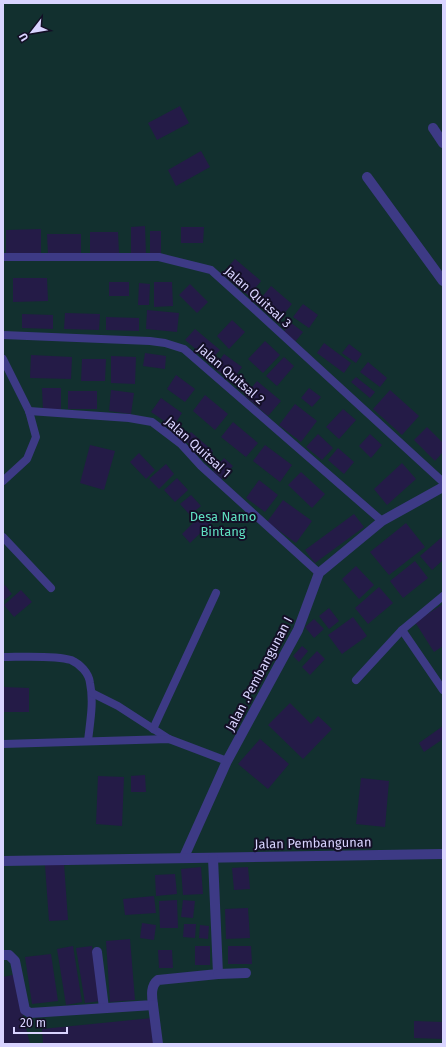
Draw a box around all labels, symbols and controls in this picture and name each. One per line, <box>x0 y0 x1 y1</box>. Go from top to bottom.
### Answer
north arrow <box>12 12 52 52</box>
text: U <box>16 30 31 43</box>
street label: Jalan Quitsal 3 <box>222 263 294 331</box>
street label: Jalan Quitsal 2 <box>194 341 268 407</box>
street label: Jalan Quitsal 1 <box>162 414 234 480</box>
park label: Desa Namo Bintang <box>190 509 256 539</box>
street label: Jalan .Pembangunan I <box>222 614 296 734</box>
street label: Jalan Pembangunan <box>254 834 372 852</box>
scale bar <box>14 1009 67 1035</box>
text: 20 m <box>20 1016 46 1030</box>

